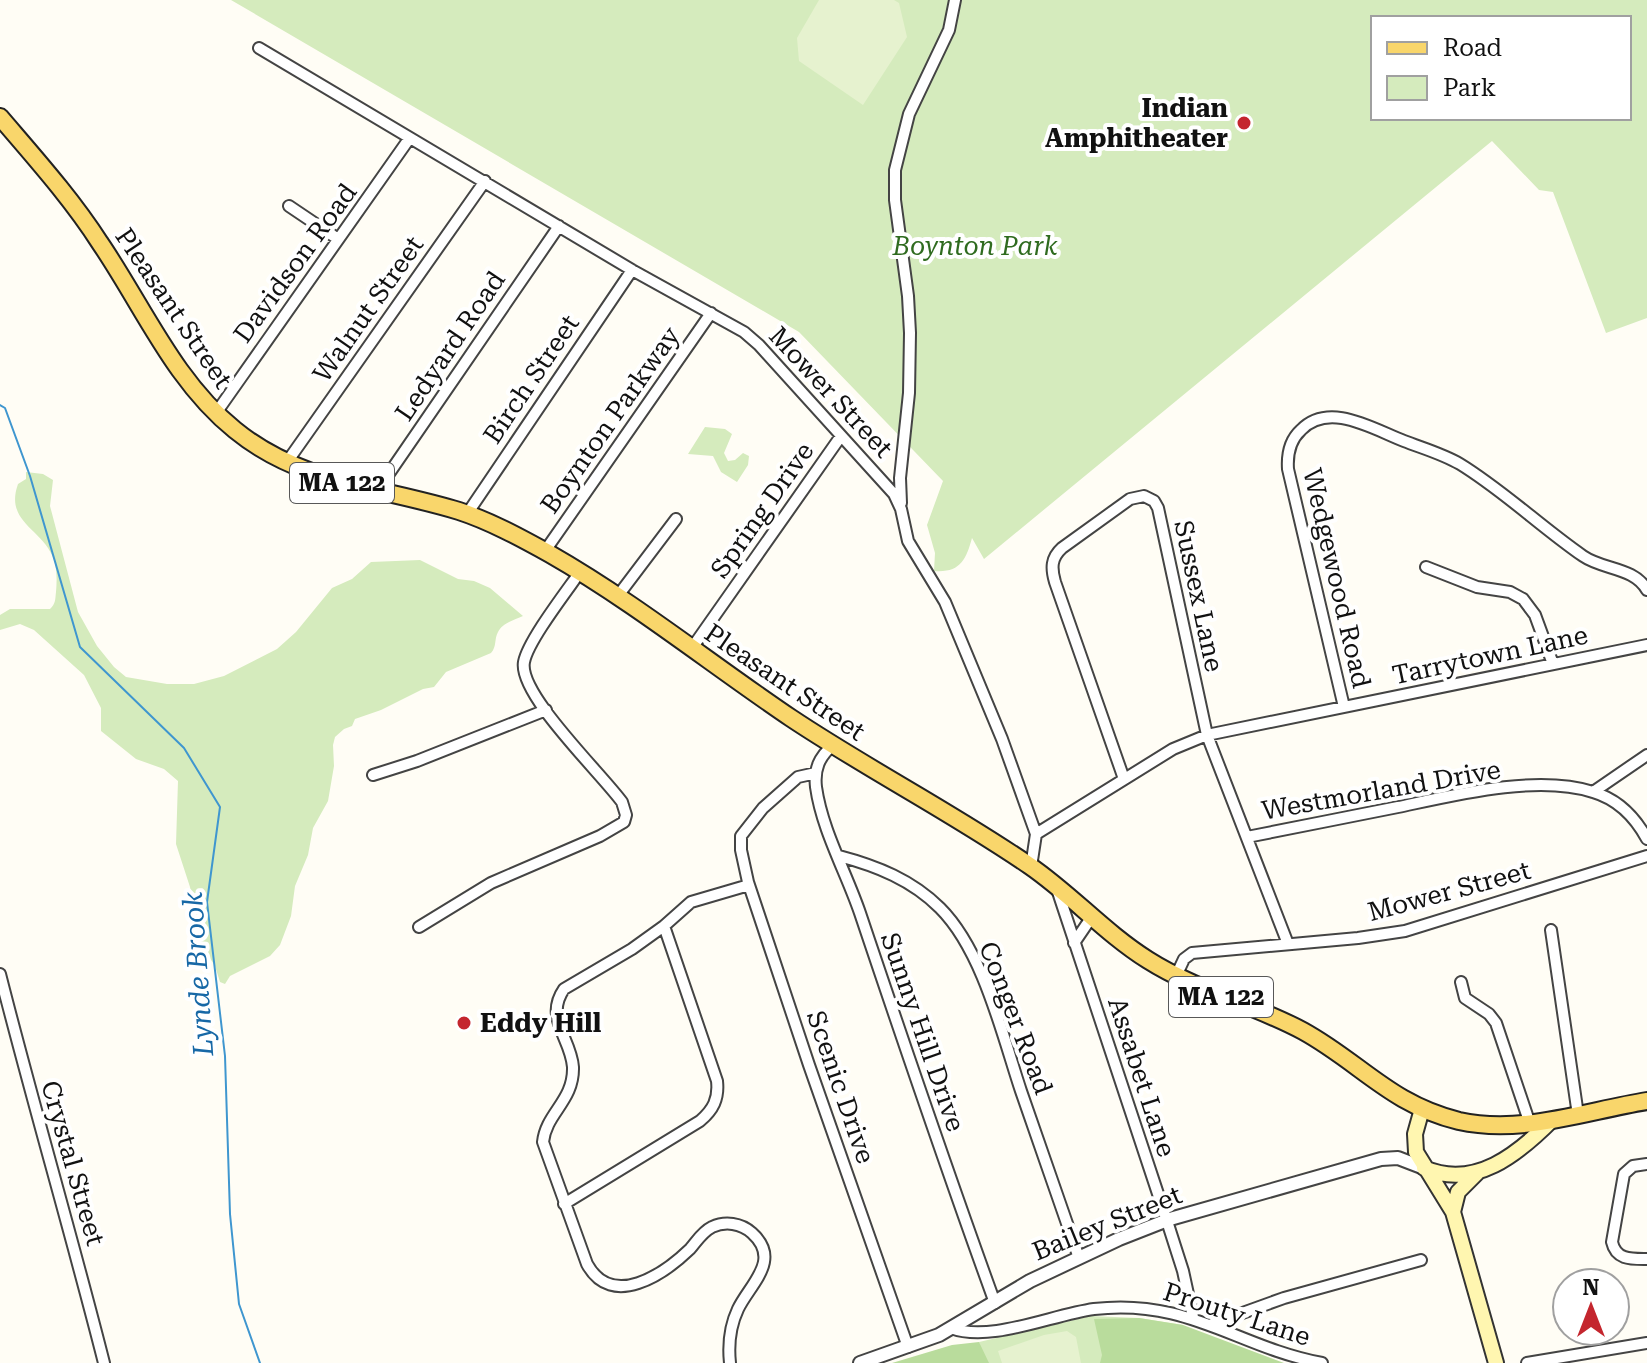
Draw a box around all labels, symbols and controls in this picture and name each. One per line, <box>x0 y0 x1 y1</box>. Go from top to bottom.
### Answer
legend <box>1371 16 1631 120</box>
text: Road <box>1443 34 1502 62</box>
text: Park <box>1443 74 1496 102</box>
place label: Indian Amphitheater <box>1045 93 1228 153</box>
marker: Indian Amphitheater <box>1235 114 1253 132</box>
street label: Davidson Road <box>227 177 363 348</box>
street label: Pleasant Street <box>109 222 239 394</box>
street label: Walnut Street <box>307 230 429 388</box>
park label: Boynton Park <box>891 231 1058 261</box>
street label: Ledyard Road <box>389 265 511 426</box>
street label: Birch Street <box>477 309 585 449</box>
street label: Boynton Parkway <box>534 320 686 519</box>
street label: Mower Street <box>763 321 899 464</box>
street label: Spring Drive <box>704 437 820 583</box>
road number: MA 122 <box>290 463 394 503</box>
street label: Wedgewood Road <box>1297 465 1377 691</box>
street label: Sussex Lane <box>1168 518 1230 674</box>
street label: Pleasant Street <box>699 617 871 747</box>
street label: Tarrytown Lane <box>1390 620 1590 690</box>
street label: Westmorland Drive <box>1259 754 1503 826</box>
street label: Mower Street <box>1364 855 1534 927</box>
water label: Lynde Brook <box>176 890 220 1058</box>
street label: Sunny Hill Drive <box>875 929 971 1135</box>
street label: Conger Road <box>973 937 1059 1099</box>
road number: MA 122 <box>1169 977 1273 1017</box>
street label: Assabet Lane <box>1102 994 1182 1160</box>
street label: Scenic Drive <box>801 1007 881 1167</box>
place label: Eddy Hill <box>480 1008 602 1038</box>
marker: Eddy Hill <box>455 1014 473 1032</box>
street label: Crystal Street <box>35 1077 111 1249</box>
street label: Bailey Street <box>1028 1179 1186 1267</box>
north arrow <box>1551 1267 1631 1347</box>
text: N <box>1583 1275 1600 1300</box>
street label: Prouty Lane <box>1160 1276 1314 1352</box>

